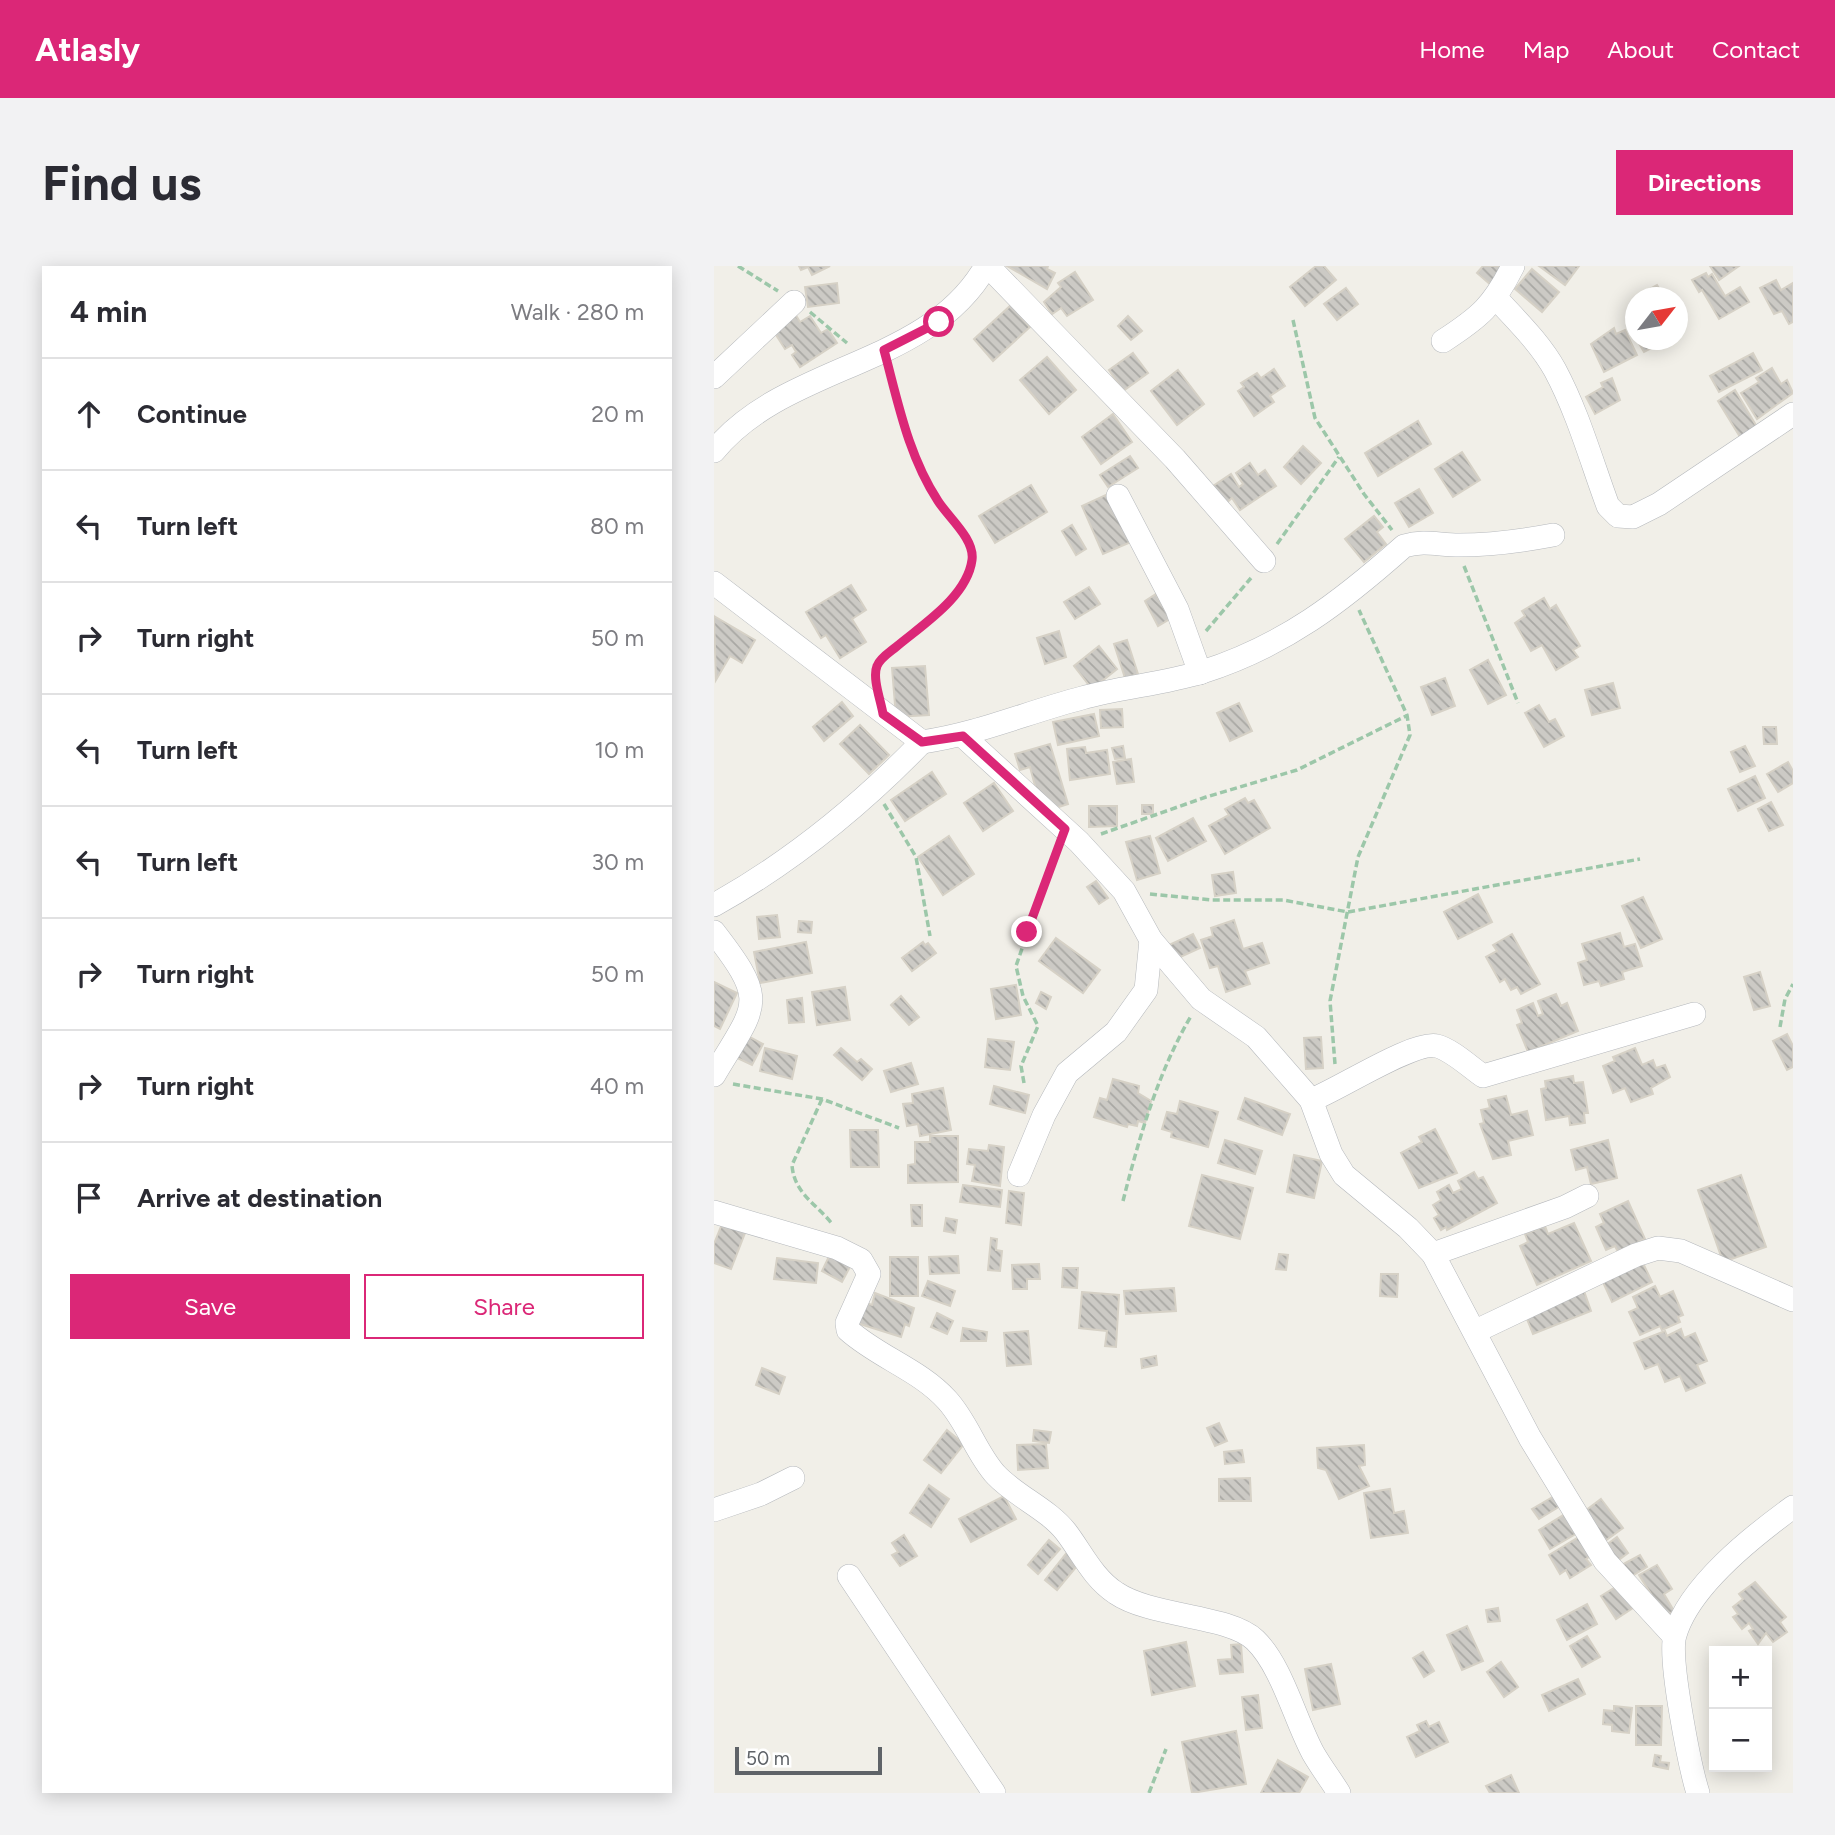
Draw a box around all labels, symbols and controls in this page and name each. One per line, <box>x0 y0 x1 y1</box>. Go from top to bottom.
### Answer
text: Atlasly <box>35 30 140 69</box>
text: Home <box>1419 35 1485 64</box>
text: Map <box>1523 35 1569 64</box>
text: About <box>1607 35 1674 64</box>
text: Contact <box>1712 35 1800 64</box>
button: Directions <box>1616 150 1793 215</box>
text: Find us <box>42 153 201 212</box>
north arrow <box>1625 287 1688 350</box>
text: 4 min <box>70 293 147 330</box>
text: Walk · 280 m <box>511 298 644 326</box>
route start <box>923 306 954 337</box>
icon: ahead <box>70 395 108 433</box>
text: Continue <box>137 398 247 430</box>
text: 20 m <box>591 400 644 428</box>
icon: left <box>70 507 108 545</box>
text: Turn left <box>137 510 238 542</box>
text: 80 m <box>590 512 644 540</box>
icon: right <box>70 619 108 657</box>
text: Turn right <box>137 622 254 654</box>
text: 50 m <box>591 624 644 652</box>
icon: left <box>70 731 108 769</box>
text: Turn left <box>137 734 238 766</box>
text: 10 m <box>595 736 644 764</box>
icon: left <box>70 843 108 881</box>
text: Turn left <box>137 846 238 878</box>
text: 30 m <box>591 848 644 876</box>
route end <box>1011 916 1042 947</box>
icon: right <box>70 955 108 993</box>
text: Turn right <box>137 958 254 990</box>
text: 50 m <box>591 960 644 988</box>
icon: right <box>70 1067 108 1105</box>
text: Turn right <box>137 1070 254 1102</box>
text: 40 m <box>590 1072 644 1100</box>
icon: arrive <box>70 1179 108 1217</box>
text: Arrive at destination <box>137 1182 382 1214</box>
button: Save <box>70 1274 350 1339</box>
button: Share <box>364 1274 644 1339</box>
map controls <box>1709 1646 1772 1772</box>
button: + <box>1709 1646 1772 1709</box>
button: − <box>1709 1709 1772 1772</box>
scale bar <box>735 1744 882 1776</box>
text: 50 m <box>746 1747 790 1770</box>

